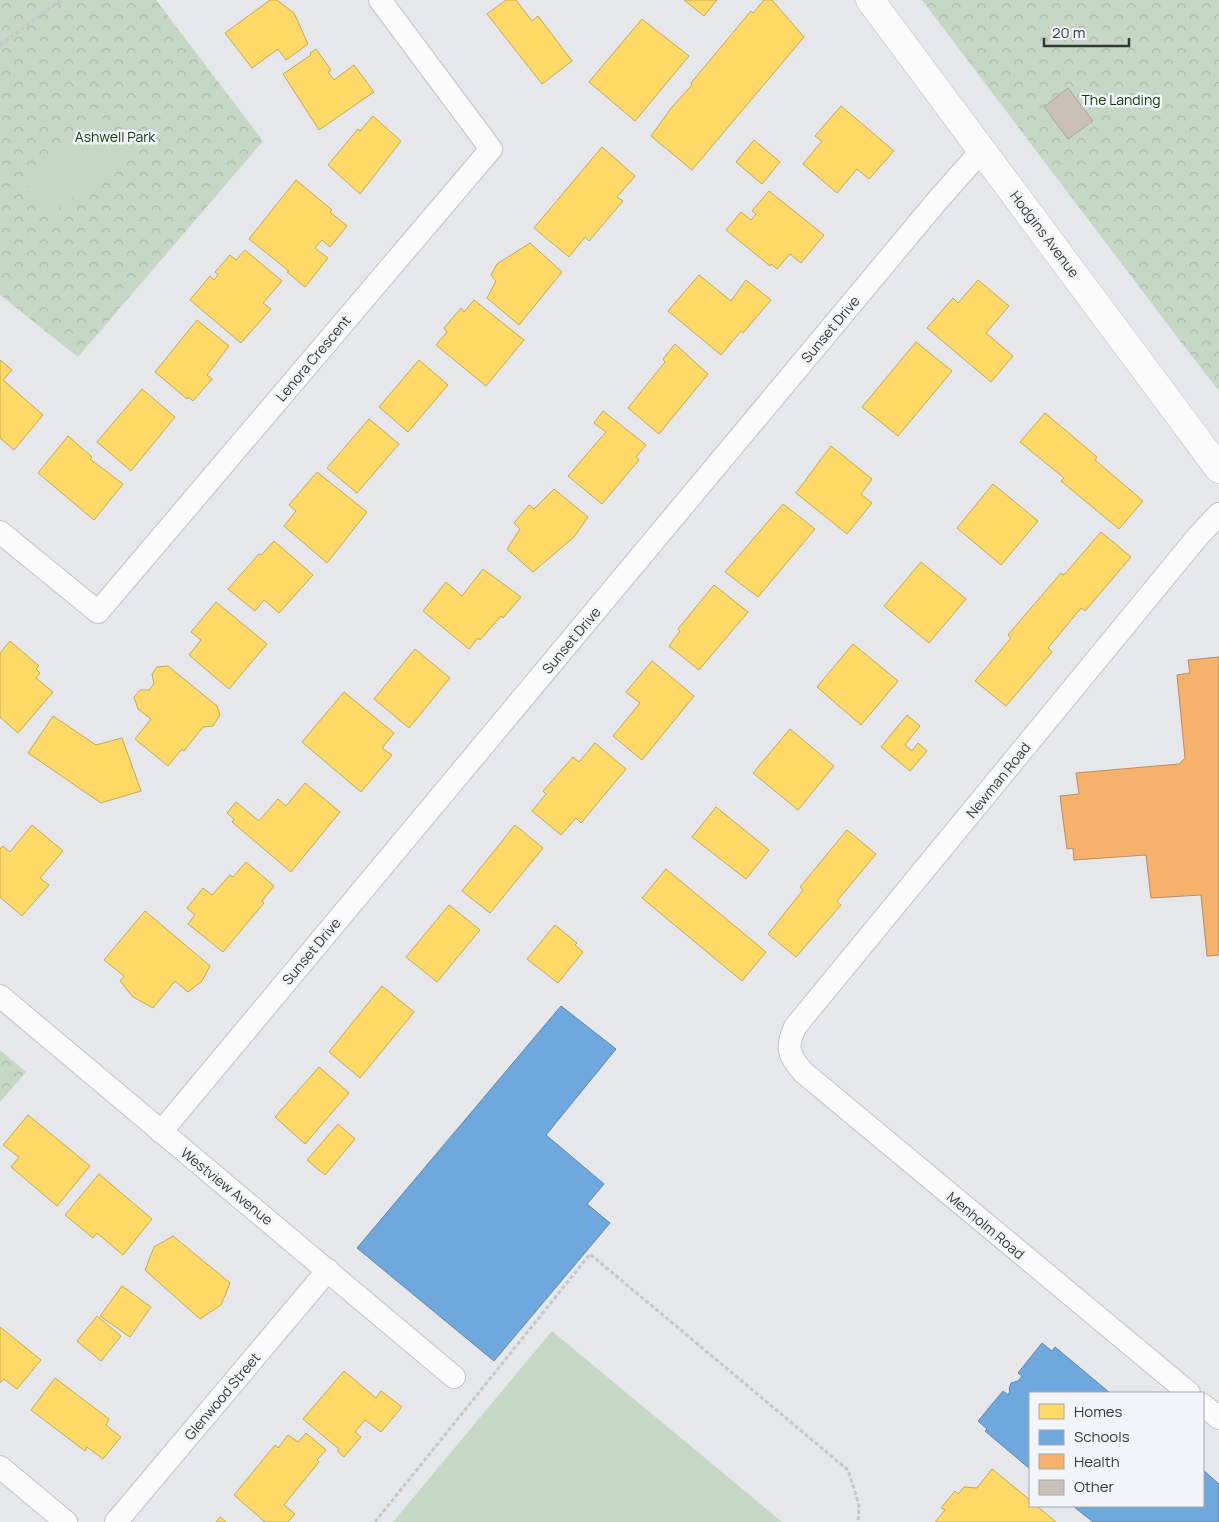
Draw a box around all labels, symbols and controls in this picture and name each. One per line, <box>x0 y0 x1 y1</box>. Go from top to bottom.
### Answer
scale bar <box>1044 15 1129 47</box>
text: 20 m <box>1052 22 1085 43</box>
park label: The Landing <box>1081 90 1161 109</box>
park label: Ashwell Park <box>75 127 156 146</box>
street label: Hodgins Avenue <box>1006 187 1084 281</box>
street label: Sunset Drive <box>796 292 864 366</box>
street label: Lenora Crescent <box>271 311 355 405</box>
street label: Sunset Drive <box>537 603 605 677</box>
street label: Newman Road <box>962 738 1034 822</box>
street label: Sunset Drive <box>277 914 345 988</box>
street label: Westview Avenue <box>177 1143 277 1229</box>
street label: Menholm Road <box>943 1187 1029 1263</box>
street label: Glenwood Street <box>180 1348 264 1444</box>
legend <box>1029 1392 1204 1507</box>
text: Homes <box>1074 1401 1123 1422</box>
text: Schools <box>1074 1426 1130 1447</box>
text: Health <box>1074 1451 1120 1472</box>
text: Other <box>1074 1476 1115 1497</box>

